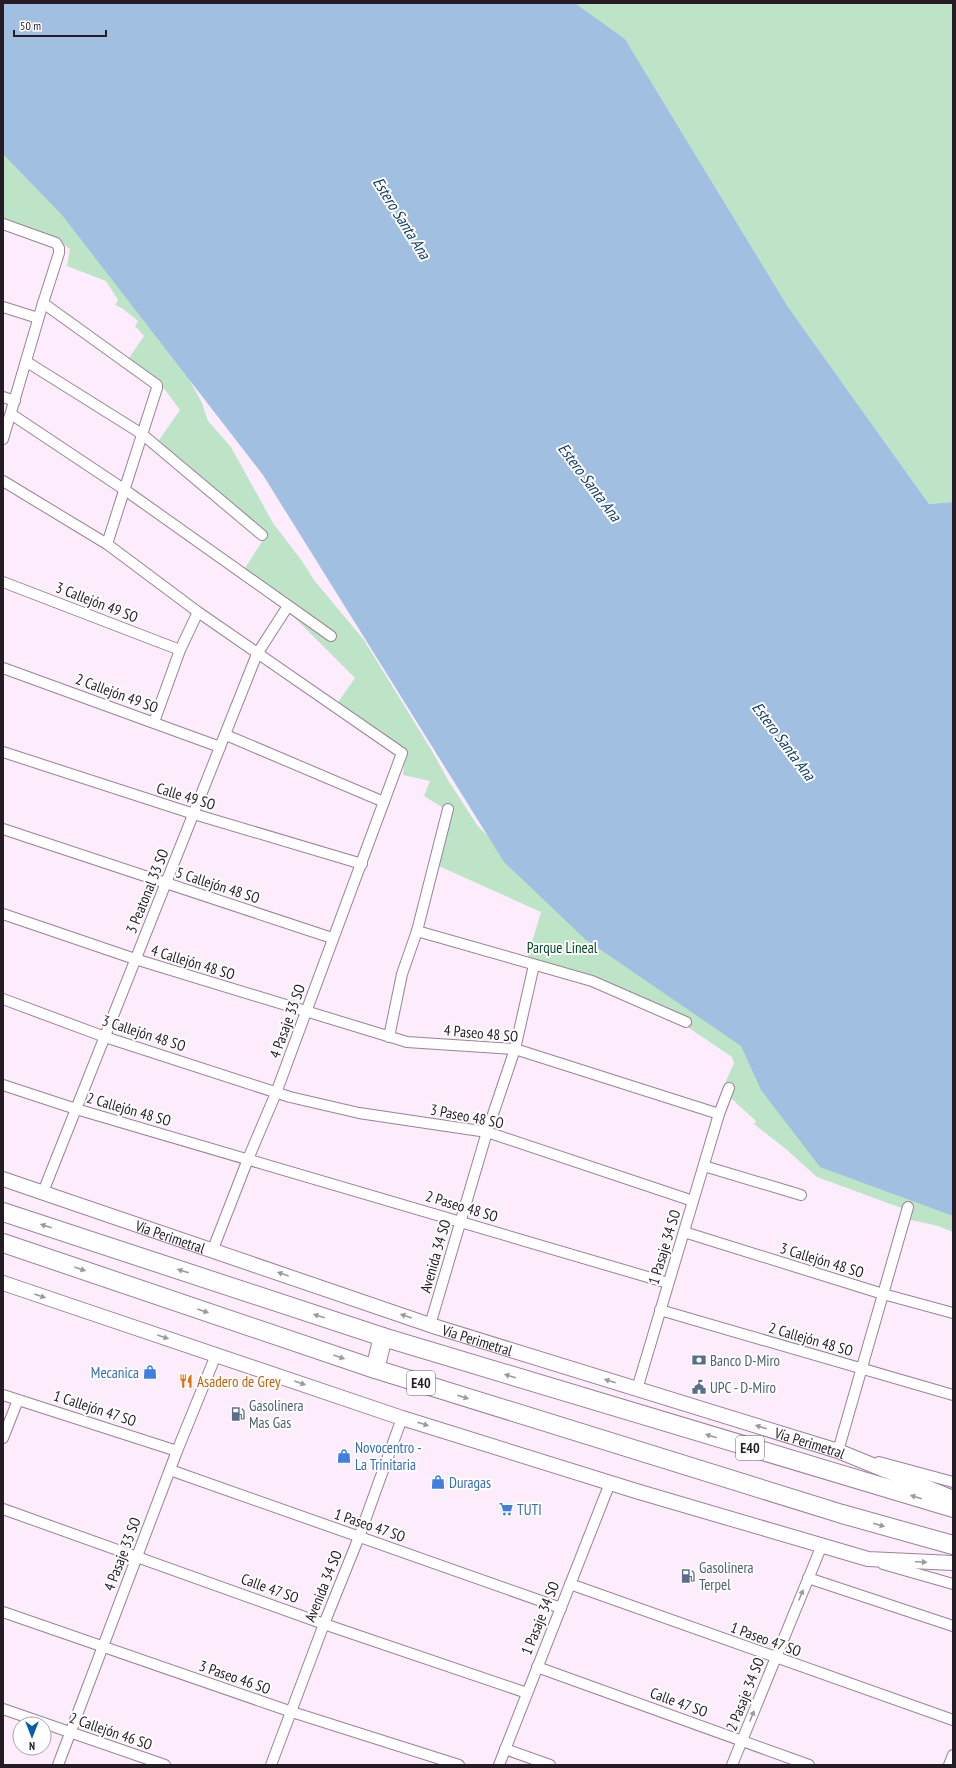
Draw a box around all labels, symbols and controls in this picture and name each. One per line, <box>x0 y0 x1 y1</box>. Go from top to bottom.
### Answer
scale bar <box>14 12 106 38</box>
text: 50 m <box>20 18 41 33</box>
water label: Estero Santa Ana <box>369 173 436 264</box>
water label: Estero Santa Ana <box>554 439 627 526</box>
street label: 3 Callejón 49 SO <box>53 578 141 626</box>
street label: 2 Callejón 49 SO <box>73 669 161 717</box>
water label: Estero Santa Ana <box>748 698 821 785</box>
street label: Calle 49 SO <box>154 778 218 814</box>
street label: 3 Peatonal 33 SO <box>121 846 173 936</box>
street label: 5 Callejón 48 SO <box>174 863 262 907</box>
park label: Parque Lineal <box>527 938 598 957</box>
street label: 4 Callejón 48 SO <box>149 940 237 984</box>
street label: 4 Pasaje 33 SO <box>265 981 309 1061</box>
street label: 3 Callejón 48 SO <box>100 1011 188 1055</box>
street label: 4 Paseo 48 SO <box>443 1020 519 1046</box>
street label: 2 Callejón 48 SO <box>85 1088 173 1130</box>
street label: 3 Paseo 48 SO <box>429 1100 505 1132</box>
street label: 2 Paseo 48 SO <box>424 1186 500 1226</box>
street label: 1 Pasaje 34 SO <box>644 1207 684 1287</box>
street label: Vía Perimetral <box>132 1215 208 1257</box>
street label: Avenida 34 SO <box>415 1217 455 1295</box>
one-way arrow <box>39 1223 51 1229</box>
street label: 3 Callejón 48 SO <box>778 1238 866 1282</box>
one-way arrow <box>74 1266 86 1272</box>
one-way arrow <box>176 1267 188 1273</box>
one-way arrow <box>277 1270 289 1276</box>
one-way arrow <box>34 1293 46 1299</box>
one-way arrow <box>197 1308 209 1314</box>
one-way arrow <box>313 1312 325 1318</box>
one-way arrow <box>400 1313 412 1319</box>
street label: 2 Callejón 48 SO <box>767 1318 855 1360</box>
street label: Vía Perimetral <box>439 1320 515 1360</box>
one-way arrow <box>158 1334 170 1340</box>
place label: Banco D-Miro <box>710 1351 780 1370</box>
bank icon: Banco D-Miro <box>691 1352 707 1368</box>
one-way arrow <box>333 1354 345 1360</box>
place label: Mecanica <box>91 1363 139 1382</box>
shop icon: Mecanica <box>142 1364 158 1380</box>
road number: E40 <box>407 1371 435 1395</box>
place label: Asadero de Grey <box>197 1372 281 1391</box>
restaurant icon: Asadero de Grey <box>178 1373 194 1389</box>
one-way arrow <box>504 1373 516 1379</box>
one-way arrow <box>604 1378 616 1384</box>
place label: UPC - D-Miro <box>710 1378 776 1397</box>
public building icon: UPC - D-Miro <box>691 1379 707 1395</box>
one-way arrow <box>294 1380 306 1386</box>
street label: 1 Callejón 47 SO <box>51 1386 139 1430</box>
one-way arrow <box>457 1394 469 1400</box>
place label: Gasolinera Mas Gas <box>249 1396 304 1432</box>
fuel station icon: Gasolinera Mas Gas <box>230 1406 246 1422</box>
one-way arrow <box>417 1421 429 1427</box>
street label: Vía Perimetral <box>772 1422 849 1463</box>
one-way arrow <box>755 1424 767 1430</box>
one-way arrow <box>704 1433 716 1439</box>
road number: E40 <box>736 1436 764 1460</box>
place label: Novocentro - La Trinitaria <box>355 1438 422 1474</box>
shop icon: Novocentro - La Trinitaria <box>336 1448 352 1464</box>
place label: Duragas <box>449 1473 491 1492</box>
shop icon: Duragas <box>430 1474 446 1490</box>
one-way arrow <box>909 1494 921 1500</box>
place label: TUTI <box>517 1500 542 1519</box>
supermarket icon: TUTI <box>498 1501 514 1517</box>
street label: 1 Paseo 47 SO <box>332 1504 408 1546</box>
street label: 4 Pasaje 33 SO <box>99 1515 145 1593</box>
one-way arrow <box>873 1522 885 1528</box>
street label: Avenida 34 SO <box>300 1547 346 1625</box>
place label: Gasolinera Terpel <box>699 1558 754 1594</box>
one-way arrow <box>915 1558 927 1565</box>
fuel station icon: Gasolinera Terpel <box>680 1568 696 1584</box>
street label: Calle 47 SO <box>239 1569 301 1607</box>
street label: 1 Pasaje 34 SO <box>517 1579 563 1657</box>
one-way arrow <box>799 1589 805 1601</box>
street label: 1 Paseo 47 SO <box>728 1617 804 1661</box>
street label: 2 Pasaje 34 SO <box>722 1655 768 1733</box>
street label: 3 Paseo 46 SO <box>197 1656 273 1698</box>
street label: Calle 47 SO <box>648 1683 710 1721</box>
street label: 2 Callejón 46 SO <box>67 1708 155 1754</box>
one-way arrow <box>750 1709 756 1721</box>
north arrow <box>12 1716 52 1756</box>
text: N <box>29 1739 35 1753</box>

